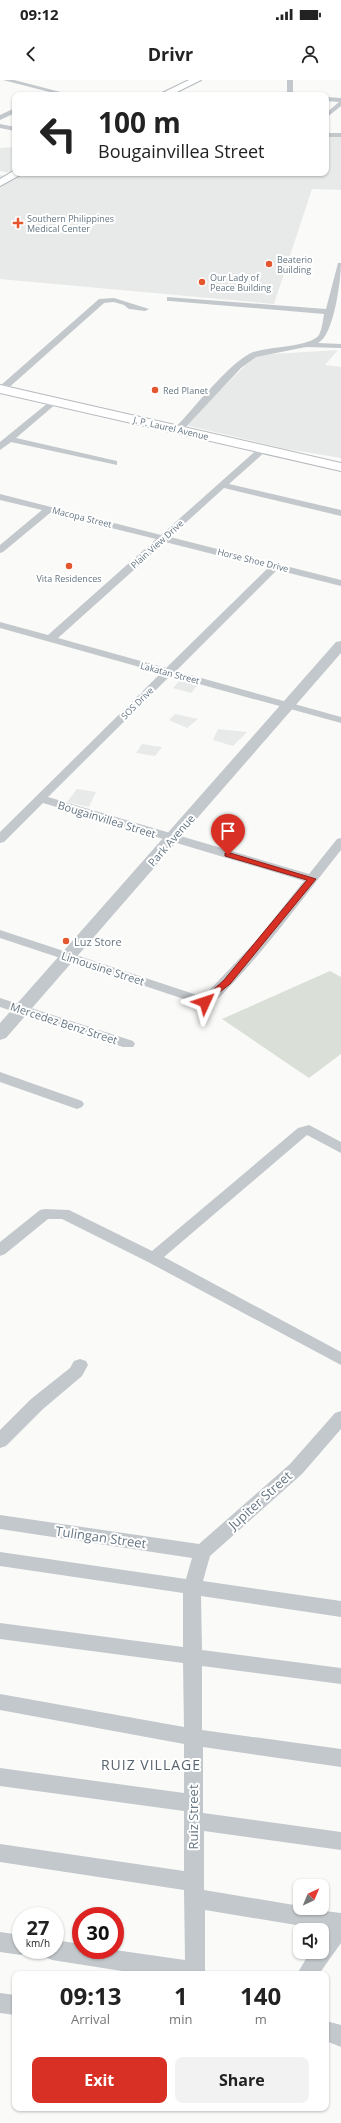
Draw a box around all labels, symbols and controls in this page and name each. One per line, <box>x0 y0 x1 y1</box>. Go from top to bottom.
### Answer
text: 09:12 <box>20 4 59 24</box>
text: Drivr <box>148 42 193 66</box>
icon: back <box>20 43 42 65</box>
icon: person <box>299 43 321 65</box>
text: 100 m <box>98 103 181 141</box>
icon: left <box>32 108 84 160</box>
text: Bougainvillea Street <box>98 139 265 163</box>
place label: Southern Philippines Medical Center <box>27 212 114 235</box>
marker: Southern Philippines Medical Center <box>12 217 24 229</box>
place label: Beaterio Building <box>277 253 313 276</box>
marker: Beaterio Building <box>264 259 274 269</box>
place label: Our Lady of Peace Building <box>210 271 271 294</box>
marker: Our Lady of Peace Building <box>197 277 207 287</box>
place label: Red Planet <box>163 384 208 397</box>
marker: Red Planet <box>150 385 160 395</box>
street label: J. P. Laurel Avenue <box>131 413 210 443</box>
street label: Macopa Street <box>51 503 113 531</box>
street label: Plain View Drive <box>128 517 186 571</box>
street label: Horse Shoe Drive <box>216 545 290 575</box>
marker: Vita Residences <box>64 561 74 571</box>
place label: Vita Residences <box>36 572 102 585</box>
street label: Lakatan Street <box>139 659 201 687</box>
street label: SOS Drive <box>118 684 156 722</box>
street label: Bougainvillea Street <box>56 797 158 841</box>
street label: Park Avenue <box>144 811 198 869</box>
pin <box>211 814 245 855</box>
icon: arrive <box>217 820 239 842</box>
place label: Luz Store <box>74 934 122 949</box>
marker: Luz Store <box>61 936 71 946</box>
street label: Limousine Street <box>60 947 147 989</box>
position arrow <box>184 981 226 1023</box>
street label: Mercedez Benz Street <box>9 999 120 1047</box>
street label: Jupiter Street <box>223 1466 296 1535</box>
street label: Tulingan Street <box>54 1522 148 1552</box>
district label: RUIZ VILLAGE <box>101 1755 201 1774</box>
street label: Ruiz Street <box>184 1784 202 1850</box>
north arrow <box>293 1879 329 1915</box>
map controls <box>293 1879 329 1959</box>
speed limit sign: 30 <box>72 1907 124 1959</box>
text: 27 <box>27 1914 49 1941</box>
button: sound <box>293 1923 329 1959</box>
text: km/h <box>26 1936 50 1950</box>
text: 09:13 <box>60 1979 121 2012</box>
text: 1 <box>174 1979 188 2012</box>
text: 140 <box>240 1979 281 2012</box>
text: Arrival <box>71 2010 110 2028</box>
text: min <box>169 2010 192 2028</box>
text: m <box>255 2010 267 2028</box>
button: Exit <box>32 2057 167 2103</box>
button: Share <box>175 2057 309 2103</box>

